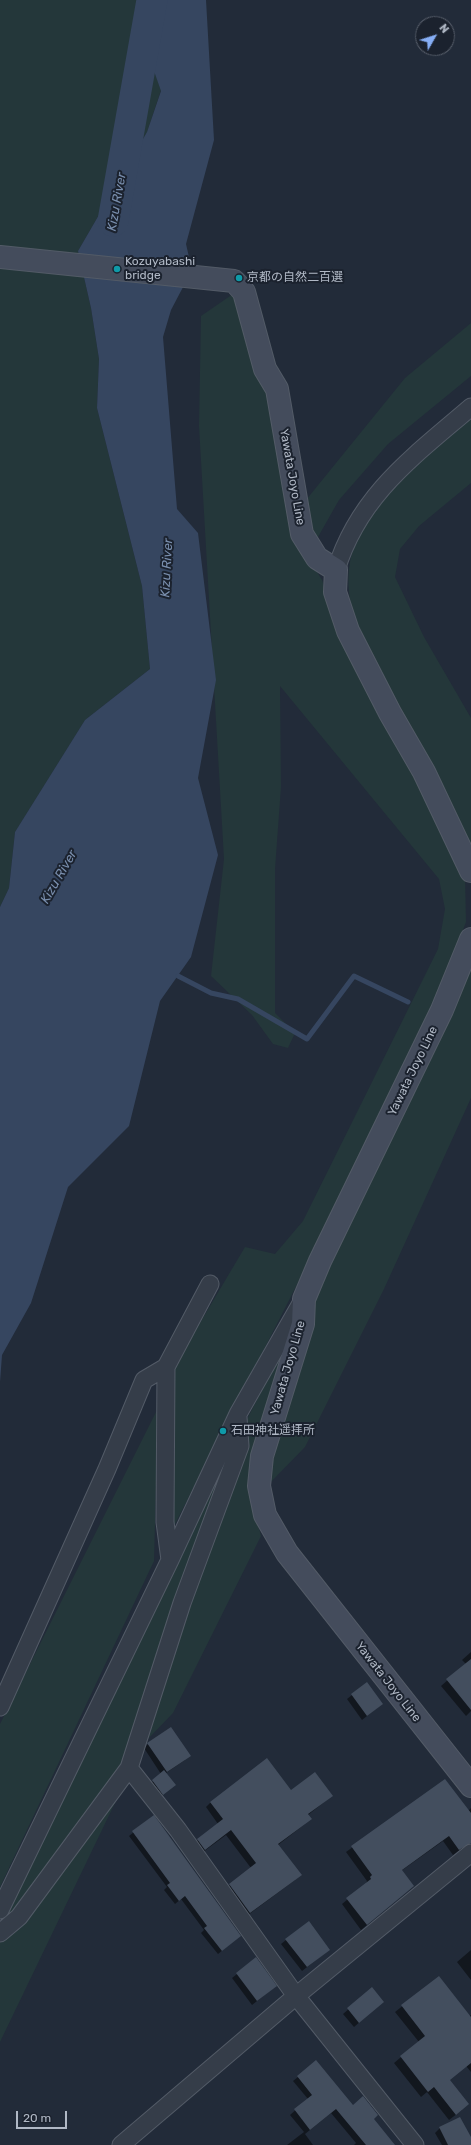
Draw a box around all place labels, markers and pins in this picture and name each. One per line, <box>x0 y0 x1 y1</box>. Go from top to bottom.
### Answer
place label: Kozuyabashi bridge <box>125 255 195 283</box>
marker: Kozuyabashi bridge <box>112 264 122 274</box>
place label: 京都の自然二百選 <box>247 271 343 285</box>
marker: 京都の自然二百選 <box>234 273 244 283</box>
place label: 石田神社遥拝所 <box>231 1424 315 1438</box>
marker: 石田神社遥拝所 <box>218 1426 228 1436</box>

